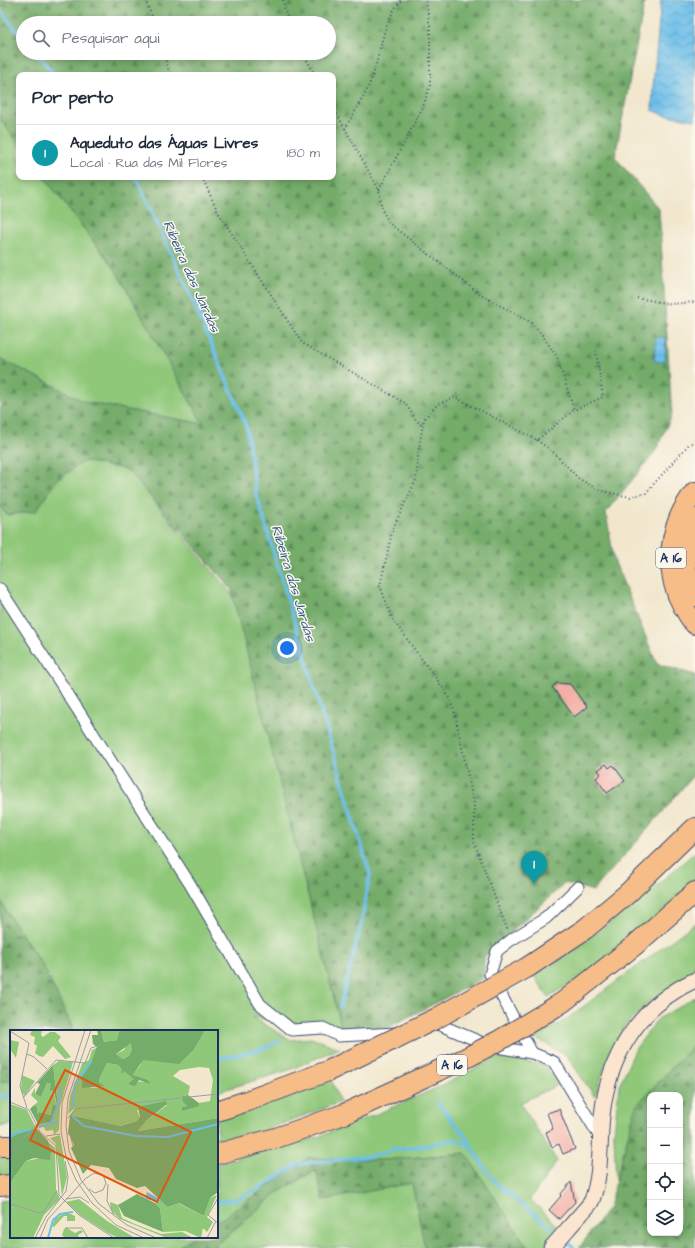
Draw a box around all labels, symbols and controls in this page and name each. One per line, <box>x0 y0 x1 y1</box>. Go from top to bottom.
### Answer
search box <box>16 16 336 60</box>
icon: search <box>30 27 52 49</box>
text: Pesquisar aqui <box>62 28 159 49</box>
text: Por perto <box>32 86 113 110</box>
text: Aqueduto das Águas Livres <box>70 133 258 154</box>
text: 1 <box>44 144 46 162</box>
text: 180 m <box>286 144 320 162</box>
text: Local · Rua das Mil Flores <box>70 154 227 172</box>
water label: Ribeira das Jardas <box>157 217 225 336</box>
water label: Ribeira das Jardas <box>266 523 321 645</box>
road number: A 16 <box>656 548 686 568</box>
your location <box>277 638 297 658</box>
pin: 1 <box>521 851 547 884</box>
inset map <box>10 1030 218 1238</box>
road number: A 16 <box>437 1055 467 1075</box>
map controls <box>647 1092 683 1236</box>
button: + <box>647 1092 683 1128</box>
button: − <box>647 1128 683 1164</box>
button: locate <box>647 1164 683 1200</box>
button: layers <box>647 1200 683 1236</box>

